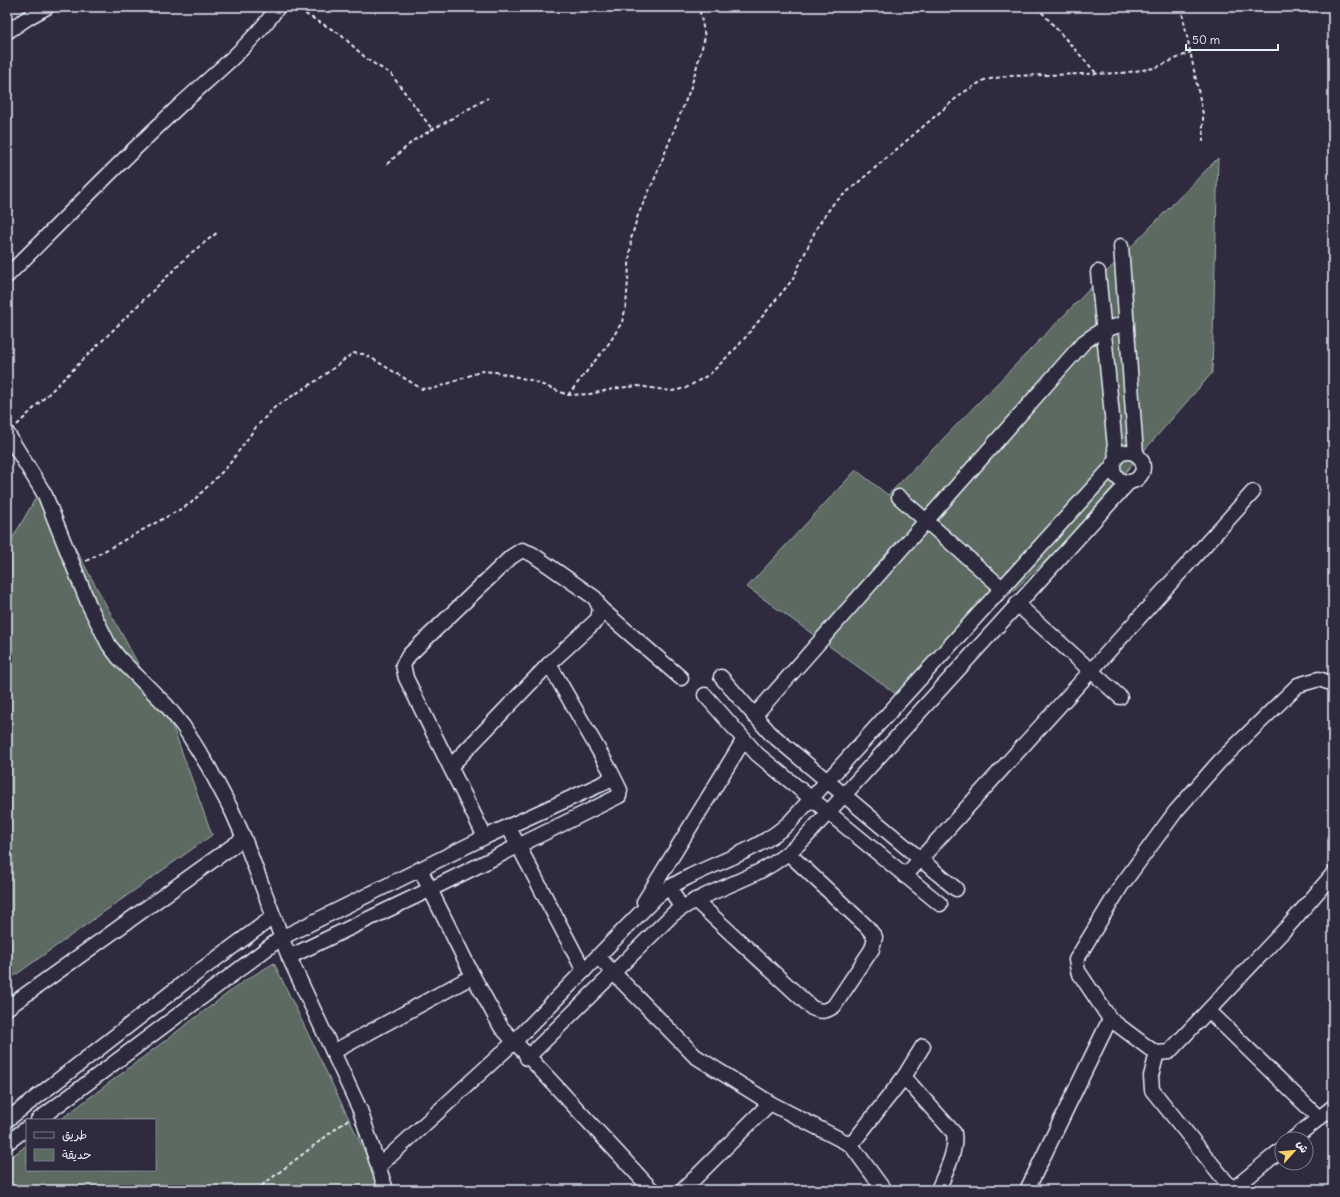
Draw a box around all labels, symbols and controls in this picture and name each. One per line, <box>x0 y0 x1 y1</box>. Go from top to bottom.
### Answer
scale bar <box>1186 26 1278 52</box>
text: 50 m <box>1192 32 1221 47</box>
legend <box>26 1119 156 1171</box>
text: طريق <box>62 1127 87 1142</box>
north arrow <box>1274 1131 1314 1171</box>
text: ش <box>1294 1138 1312 1155</box>
text: حديقة <box>62 1147 91 1162</box>

